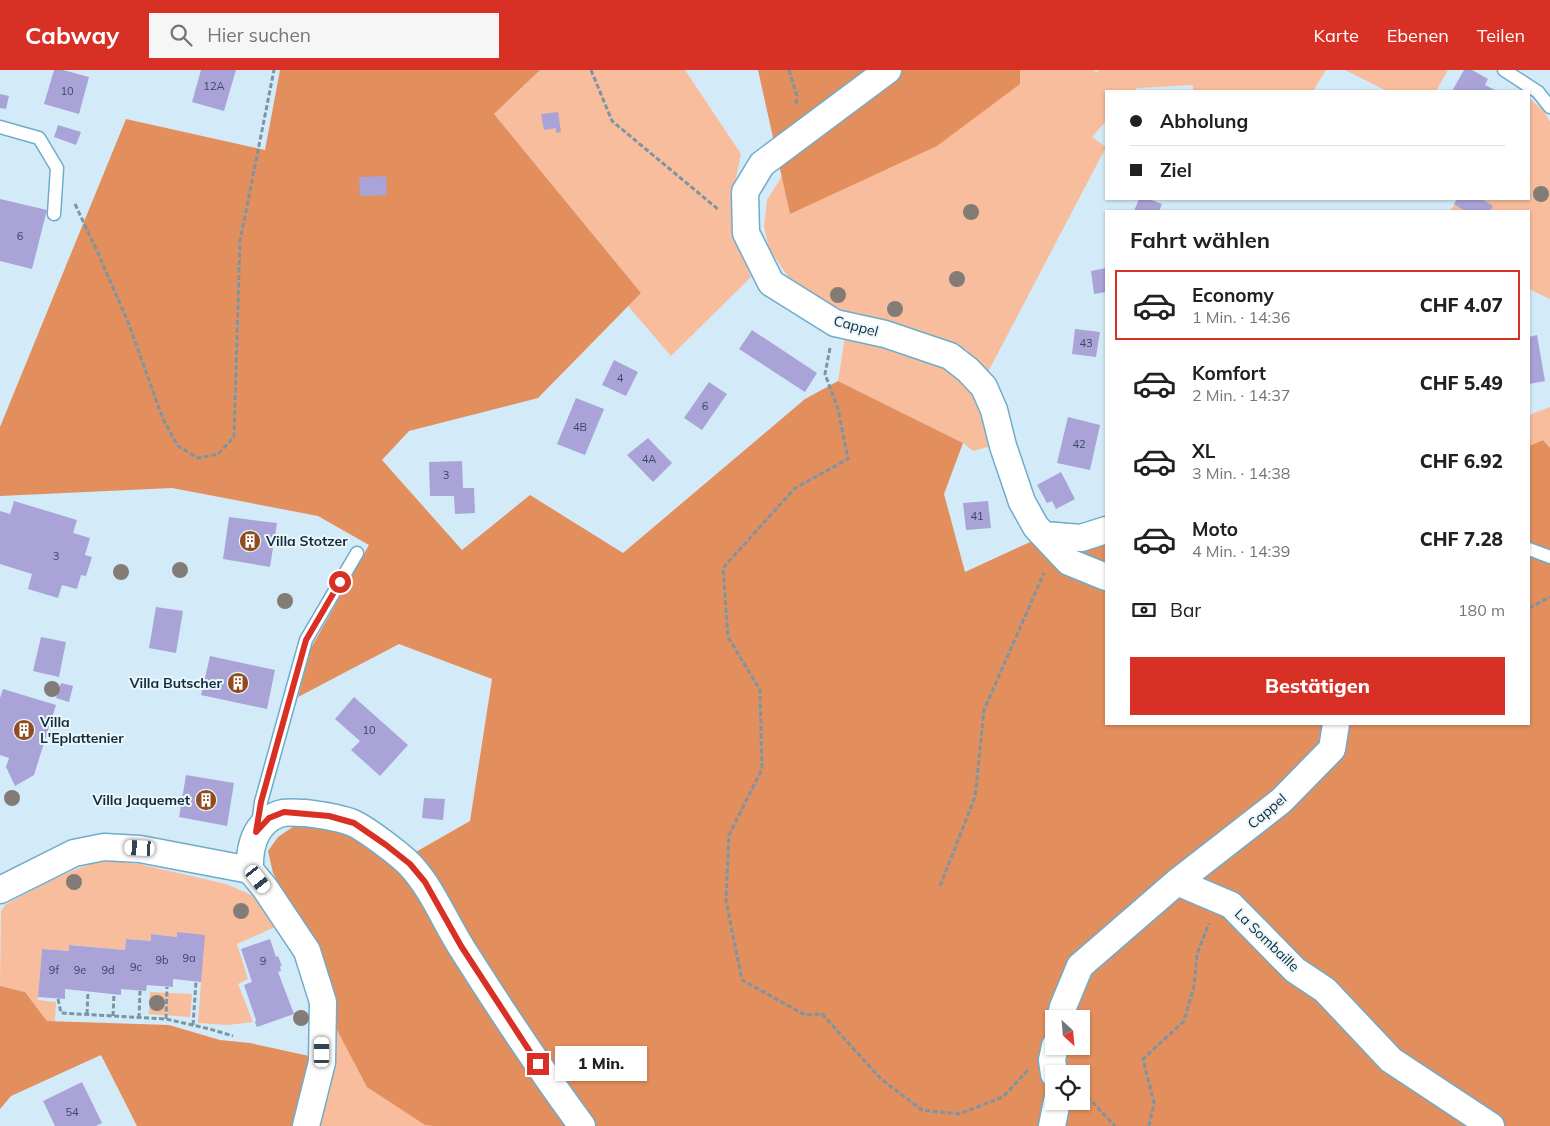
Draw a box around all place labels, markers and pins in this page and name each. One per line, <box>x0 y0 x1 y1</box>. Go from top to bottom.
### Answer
building icon: Villa Stotzer <box>238 529 262 553</box>
place label: Villa Stotzer <box>265 532 348 550</box>
building icon: Villa Butscher <box>226 671 250 695</box>
place label: Villa Butscher <box>128 674 222 692</box>
place label: Villa L'Eplattenier <box>39 713 124 747</box>
building icon: Villa L'Eplattenier <box>12 718 36 742</box>
building icon: Villa Jaquemet <box>194 788 218 812</box>
place label: Villa Jaquemet <box>91 791 191 809</box>

